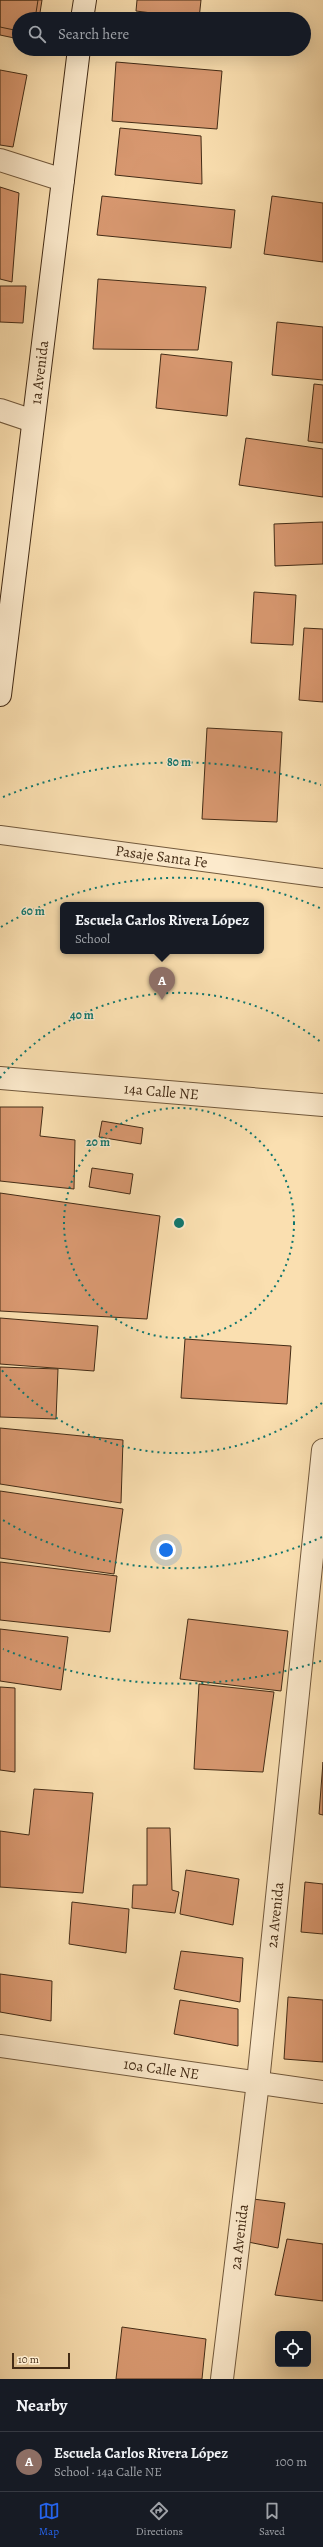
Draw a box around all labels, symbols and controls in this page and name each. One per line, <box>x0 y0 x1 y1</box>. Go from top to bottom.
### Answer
search box <box>12 12 311 56</box>
icon: search <box>26 23 48 45</box>
text: Search here <box>58 24 129 44</box>
street label: 1a Avenida <box>26 339 53 406</box>
text: 80 m <box>167 754 191 770</box>
street label: Pasaje Santa Fe <box>114 840 209 873</box>
popup <box>60 902 264 954</box>
text: 60 m <box>21 903 45 919</box>
text: Escuela Carlos Rivera López <box>75 910 249 930</box>
text: School <box>75 930 110 947</box>
pin: A <box>149 967 175 1000</box>
text: 40 m <box>70 1007 94 1023</box>
street label: 14a Calle NE <box>123 1078 200 1105</box>
text: 20 m <box>86 1134 110 1150</box>
centre of rings <box>172 1216 186 1230</box>
your location <box>156 1540 176 1560</box>
street label: 2a Avenida <box>262 1881 289 1949</box>
street label: 10a Calle NE <box>122 2054 201 2084</box>
street label: 2a Avenida <box>225 2203 253 2271</box>
map controls <box>275 2331 311 2367</box>
button: locate <box>275 2331 311 2367</box>
scale bar <box>12 2351 70 2370</box>
text: 10 m <box>18 2352 39 2367</box>
text: Nearby <box>16 2394 67 2417</box>
text: Escuela Carlos Rivera López <box>54 2443 228 2463</box>
text: A <box>25 2453 33 2470</box>
text: 100 m <box>275 2453 307 2470</box>
text: School · 14a Calle NE <box>54 2463 162 2480</box>
tab: Map <box>38 2500 60 2539</box>
tab: Directions <box>136 2500 183 2539</box>
tab: Saved <box>259 2500 285 2539</box>

